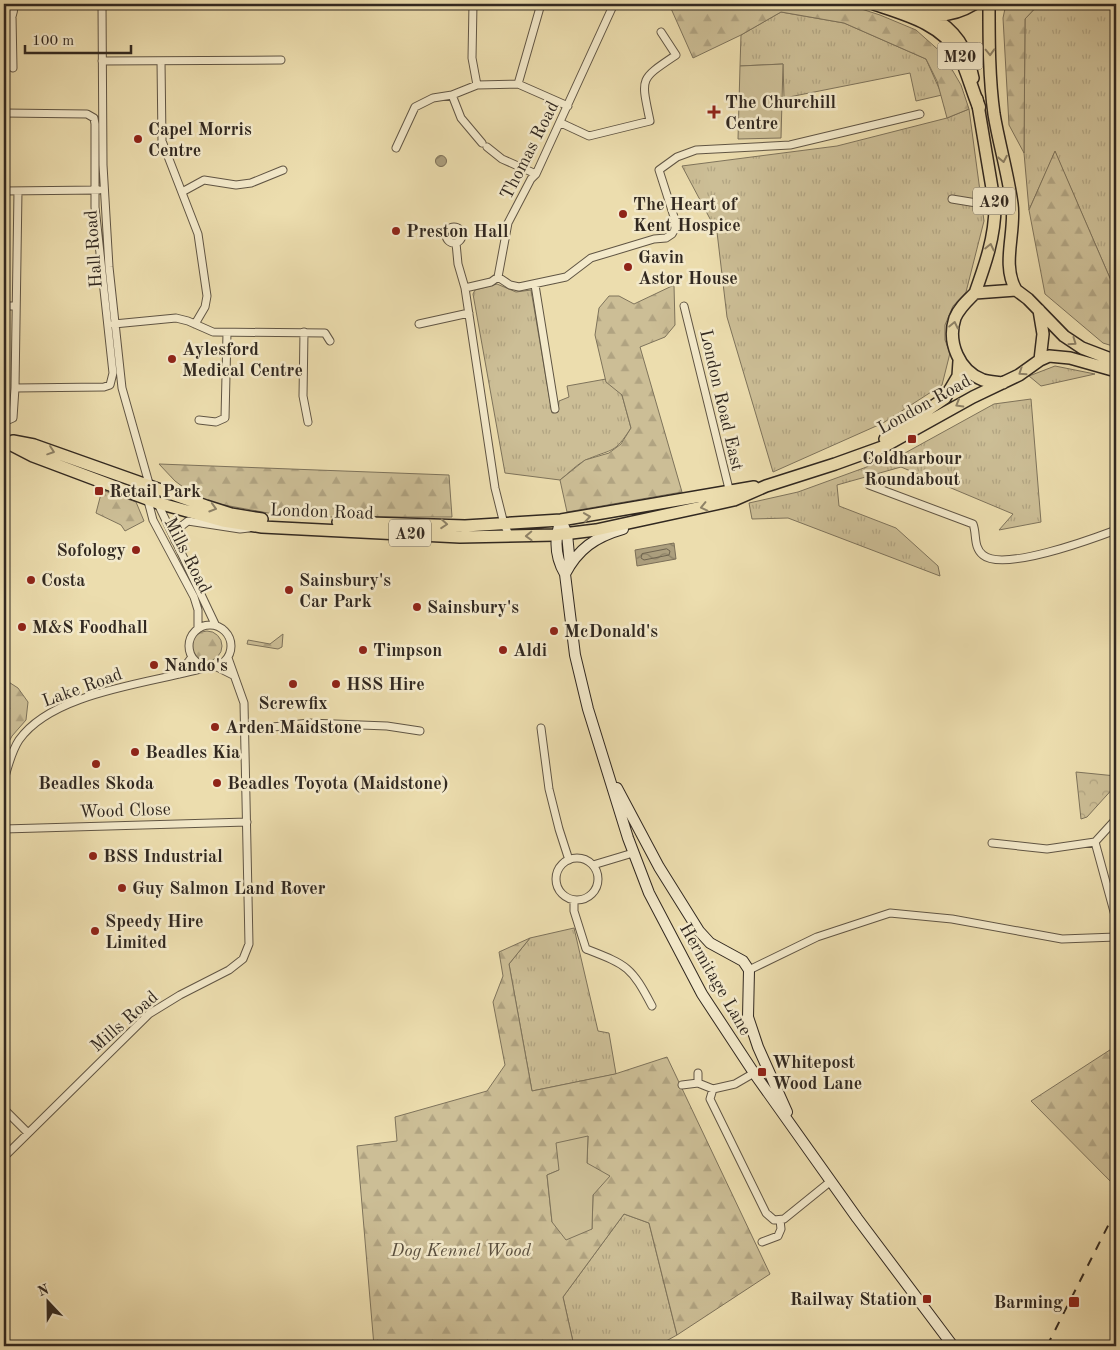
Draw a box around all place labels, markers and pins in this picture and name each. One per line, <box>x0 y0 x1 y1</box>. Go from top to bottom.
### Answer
place label: The Churchill Centre <box>725 94 837 133</box>
marker: The Churchill Centre <box>707 105 721 119</box>
place label: Capel Morris Centre <box>148 121 252 160</box>
marker: Capel Morris Centre <box>132 133 144 145</box>
place label: The Heart of Kent Hospice <box>633 196 741 235</box>
marker: The Heart of Kent Hospice <box>617 208 629 220</box>
place label: Preston Hall <box>406 223 509 241</box>
marker: Preston Hall <box>390 225 402 237</box>
place label: Gavin Astor House <box>638 249 738 288</box>
marker: Gavin Astor House <box>622 261 634 273</box>
place label: Aylesford Medical Centre <box>182 341 303 380</box>
marker: Aylesford Medical Centre <box>166 353 178 365</box>
marker: Coldharbour Roundabout <box>906 433 918 445</box>
place label: Coldharbour Roundabout <box>862 450 962 489</box>
place label: Retail Park <box>109 483 201 501</box>
marker: Retail Park <box>93 485 105 497</box>
place label: Sofology <box>56 542 126 560</box>
marker: Sofology <box>130 544 142 556</box>
place label: Costa <box>41 572 85 590</box>
place label: Sainsbury's Car Park <box>299 572 391 611</box>
marker: Costa <box>25 574 37 586</box>
marker: Sainsbury's Car Park <box>283 584 295 596</box>
place label: Sainsbury's <box>427 599 519 617</box>
marker: Sainsbury's <box>411 601 423 613</box>
place label: M&S Foodhall <box>32 619 148 637</box>
marker: M&S Foodhall <box>16 621 28 633</box>
place label: McDonald's <box>564 623 658 641</box>
marker: McDonald's <box>548 625 560 637</box>
place label: Timpson <box>373 642 442 660</box>
place label: Aldi <box>513 642 547 660</box>
marker: Timpson <box>357 644 369 656</box>
marker: Aldi <box>497 644 509 656</box>
place label: Nando's <box>164 657 228 675</box>
marker: Nando's <box>148 659 160 671</box>
place label: HSS Hire <box>346 676 425 694</box>
marker: Screwfix <box>287 678 299 690</box>
marker: HSS Hire <box>330 678 342 690</box>
place label: Screwfix <box>258 695 328 713</box>
place label: Arden Maidstone <box>225 719 362 737</box>
marker: Arden Maidstone <box>209 721 221 733</box>
place label: Beadles Kia <box>145 744 240 762</box>
marker: Beadles Kia <box>129 746 141 758</box>
marker: Beadles Skoda <box>90 758 102 770</box>
place label: Beadles Skoda <box>38 775 154 793</box>
place label: Beadles Toyota (Maidstone) <box>227 775 448 793</box>
marker: Beadles Toyota (Maidstone) <box>211 777 223 789</box>
place label: BSS Industrial <box>103 848 223 866</box>
marker: BSS Industrial <box>87 850 99 862</box>
place label: Guy Salmon Land Rover <box>132 880 326 898</box>
marker: Guy Salmon Land Rover <box>116 882 128 894</box>
place label: Speedy Hire Limited <box>105 913 204 952</box>
marker: Speedy Hire Limited <box>89 925 101 937</box>
place label: Whitepost Wood Lane <box>772 1054 862 1093</box>
marker: Whitepost Wood Lane <box>756 1066 768 1078</box>
place label: Railway Station <box>790 1291 917 1309</box>
marker: Railway Station <box>921 1293 933 1305</box>
place label: Barming <box>994 1294 1063 1312</box>
marker: Barming <box>1067 1295 1081 1309</box>

